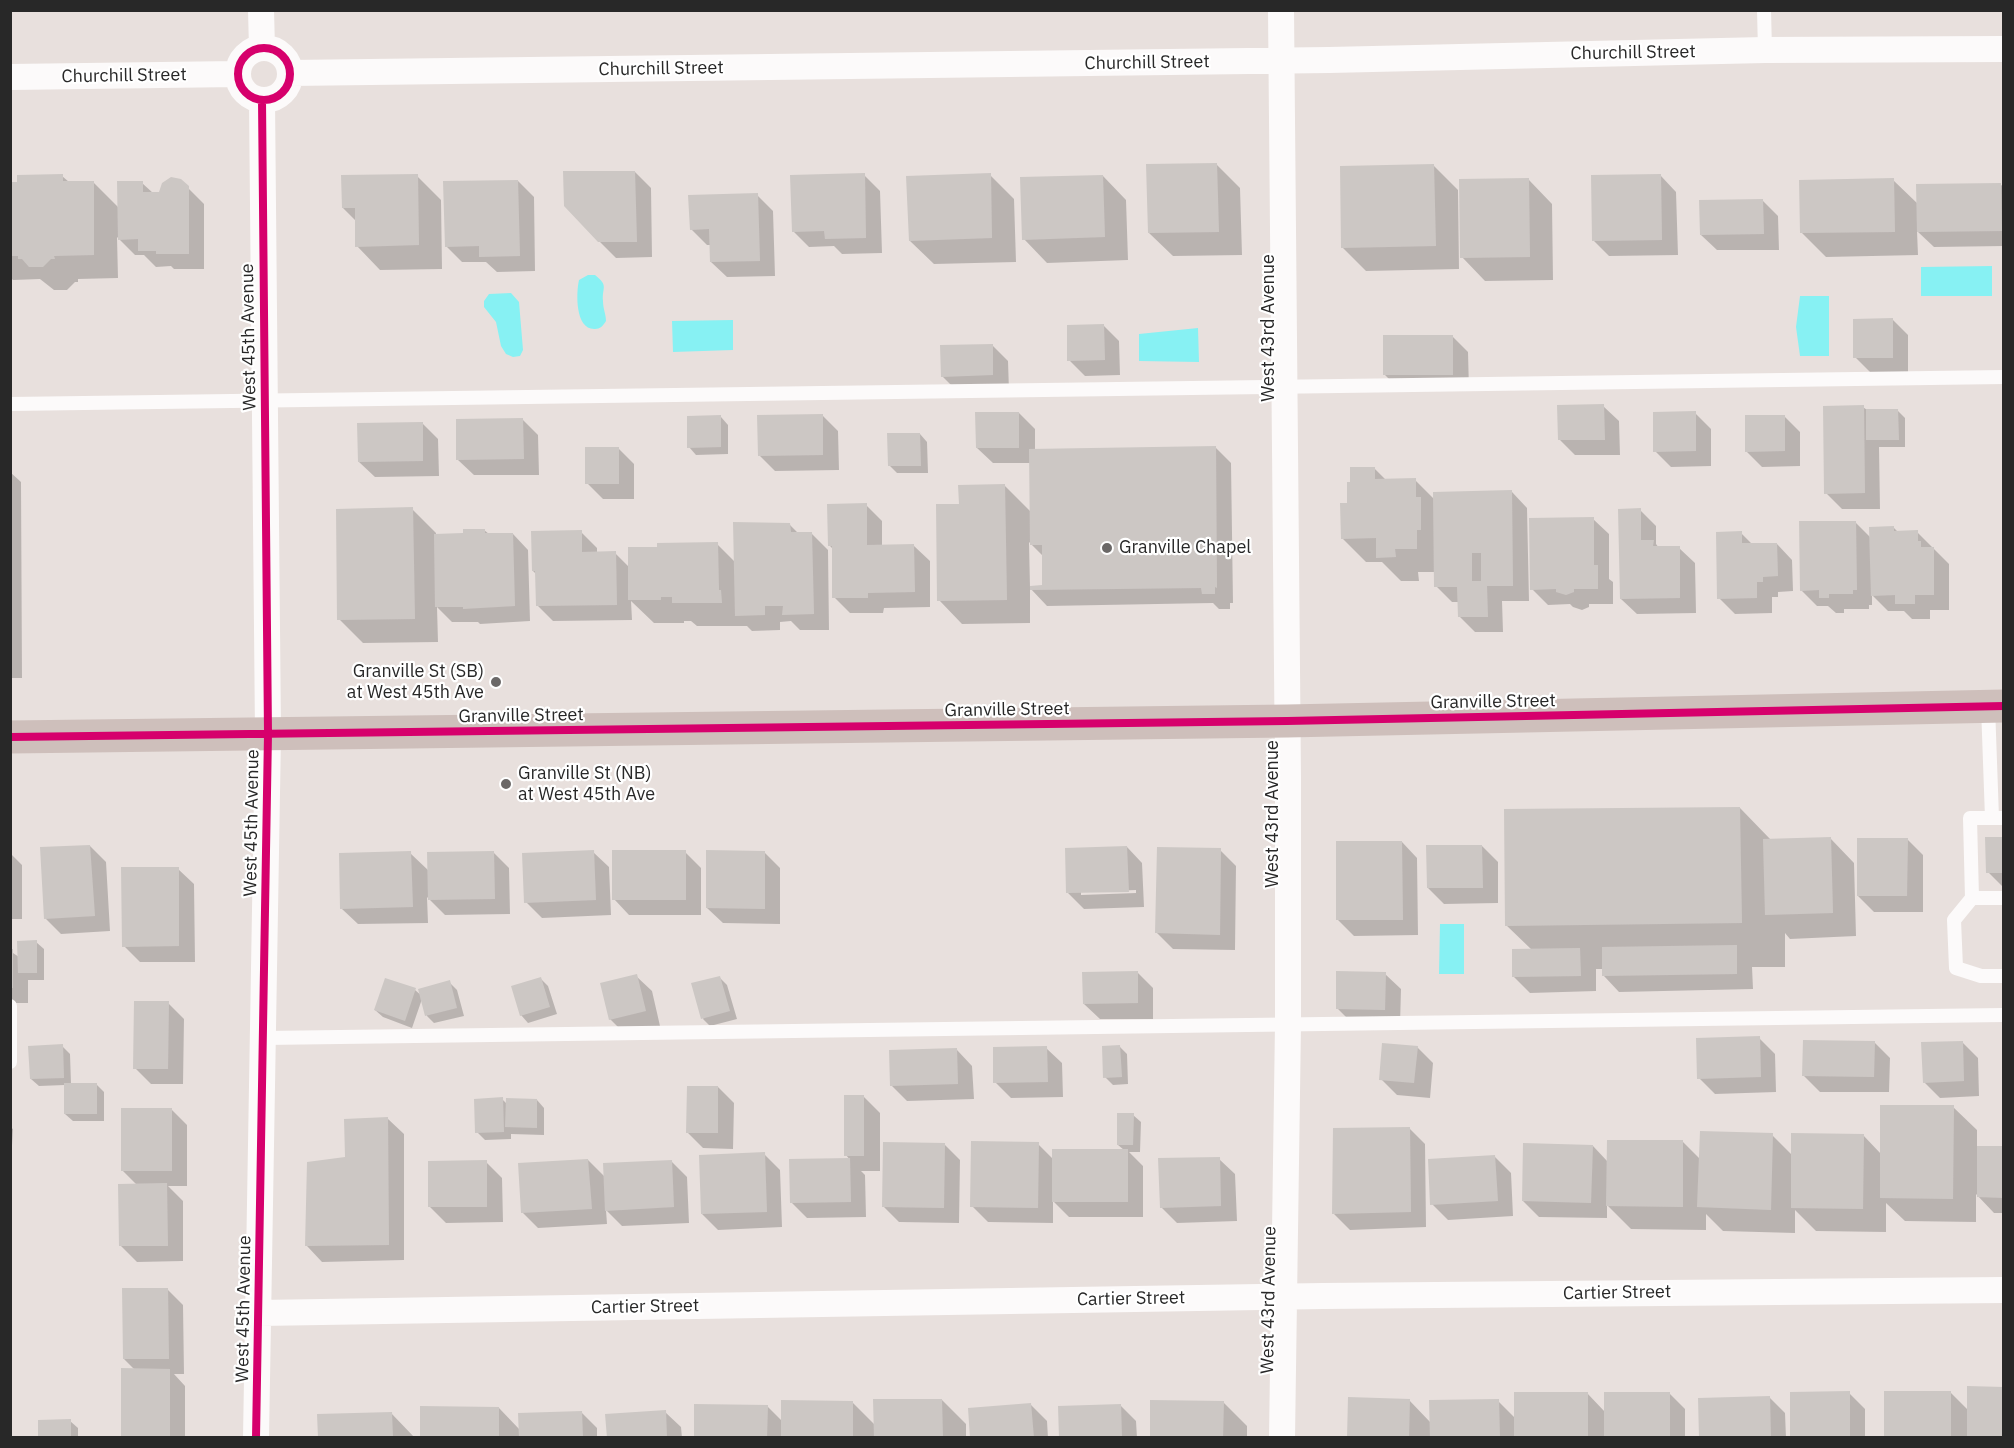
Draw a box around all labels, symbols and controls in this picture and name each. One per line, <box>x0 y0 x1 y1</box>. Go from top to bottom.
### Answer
street label: Churchill Street <box>1570 41 1696 65</box>
street label: Churchill Street <box>1084 51 1210 75</box>
street label: Churchill Street <box>598 57 724 81</box>
street label: Churchill Street <box>61 64 187 88</box>
street label: West 43rd Avenue <box>1258 254 1280 402</box>
street label: West 45th Avenue <box>237 263 261 411</box>
place label: Granville Chapel <box>1119 537 1251 559</box>
marker: Granville Chapel <box>1100 541 1114 555</box>
place label: Granville St (SB) at West 45th Ave <box>347 661 484 704</box>
marker: Granville St (SB) at West 45th Ave <box>489 675 503 689</box>
street label: Granville Street <box>1430 690 1556 714</box>
street label: Granville Street <box>944 698 1070 722</box>
street label: Granville Street <box>458 704 584 728</box>
street label: West 43rd Avenue <box>1262 740 1284 888</box>
street label: West 45th Avenue <box>240 749 264 897</box>
place label: Granville St (NB) at West 45th Ave <box>518 763 655 806</box>
marker: Granville St (NB) at West 45th Ave <box>499 777 513 791</box>
street label: West 43rd Avenue <box>1257 1226 1281 1374</box>
street label: West 45th Avenue <box>232 1235 256 1383</box>
street label: Cartier Street <box>1563 1281 1671 1305</box>
street label: Cartier Street <box>1077 1287 1185 1311</box>
street label: Cartier Street <box>591 1295 699 1319</box>

